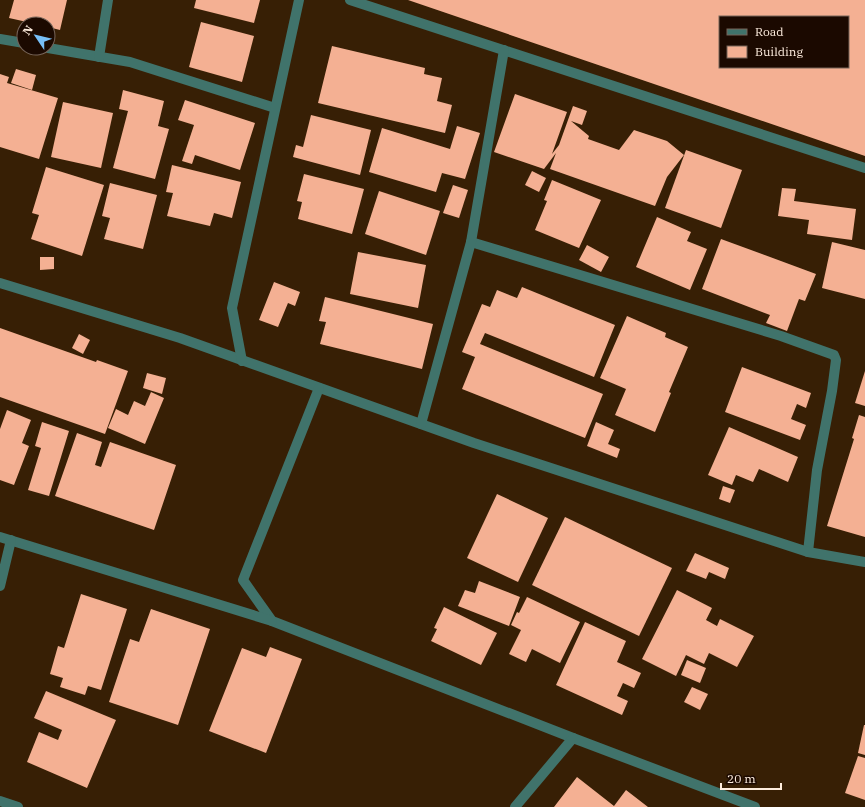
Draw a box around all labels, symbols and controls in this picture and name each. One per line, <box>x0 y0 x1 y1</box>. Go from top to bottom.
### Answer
north arrow <box>16 16 56 56</box>
legend <box>719 16 849 68</box>
text: N <box>20 22 36 38</box>
text: Road <box>755 24 784 39</box>
text: Building <box>755 44 803 59</box>
scale bar <box>721 765 781 791</box>
text: 20 m <box>727 771 756 786</box>

